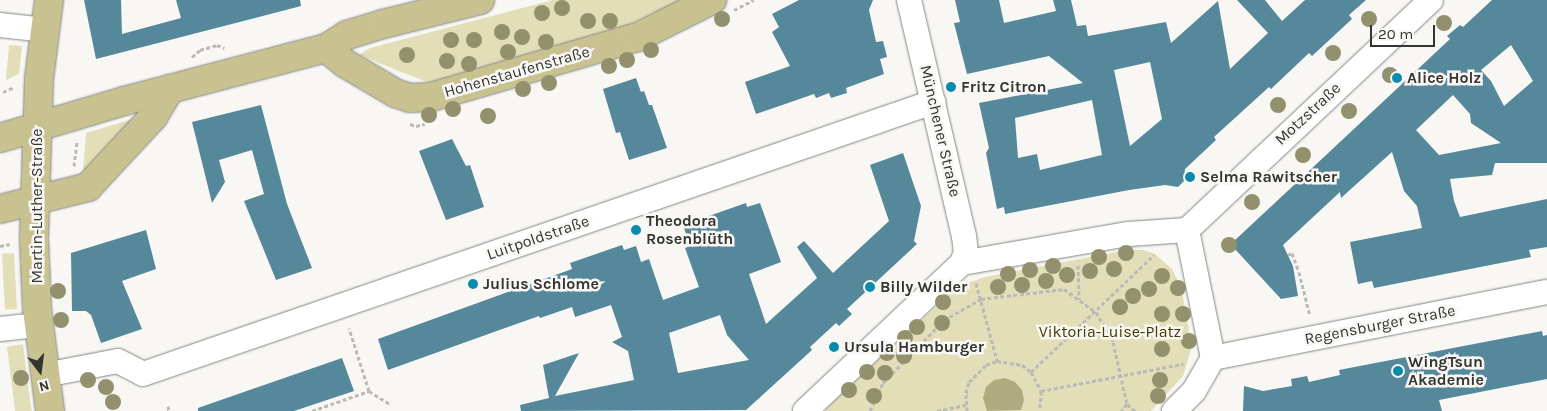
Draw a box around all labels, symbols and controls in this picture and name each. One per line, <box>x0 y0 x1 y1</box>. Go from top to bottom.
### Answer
scale bar <box>1372 15 1437 47</box>
text: 20 m <box>1378 25 1413 43</box>
street label: Hohenstaufenstraße <box>442 42 592 102</box>
street label: Münchener Straße <box>915 63 965 199</box>
place label: Alice Holz <box>1407 68 1481 88</box>
marker: Alice Holz <box>1391 72 1403 84</box>
place label: Fritz Citron <box>961 77 1047 97</box>
street label: Motzstraße <box>1271 79 1345 149</box>
marker: Fritz Citron <box>945 81 957 93</box>
street label: Martin-Luther-Straße <box>27 129 47 283</box>
place label: Selma Rawitscher <box>1200 167 1337 187</box>
marker: Selma Rawitscher <box>1184 171 1196 183</box>
street label: Luitpoldstraße <box>484 211 592 265</box>
place label: Theodora Rosenblüth <box>646 211 733 249</box>
marker: Theodora Rosenblüth <box>630 224 642 236</box>
place label: Julius Schlome <box>483 274 599 294</box>
place label: Billy Wilder <box>880 277 967 297</box>
marker: Julius Schlome <box>467 278 479 290</box>
marker: Billy Wilder <box>864 281 876 293</box>
street label: Regensburger Straße <box>1303 301 1457 349</box>
park label: Viktoria-Luise-Platz <box>1039 322 1181 342</box>
place label: Ursula Hamburger <box>844 337 984 357</box>
marker: Ursula Hamburger <box>828 341 840 353</box>
north arrow <box>15 346 65 396</box>
place label: WingTsun Akademie <box>1408 352 1484 390</box>
marker: WingTsun Akademie <box>1392 365 1404 377</box>
text: N <box>37 376 51 395</box>

